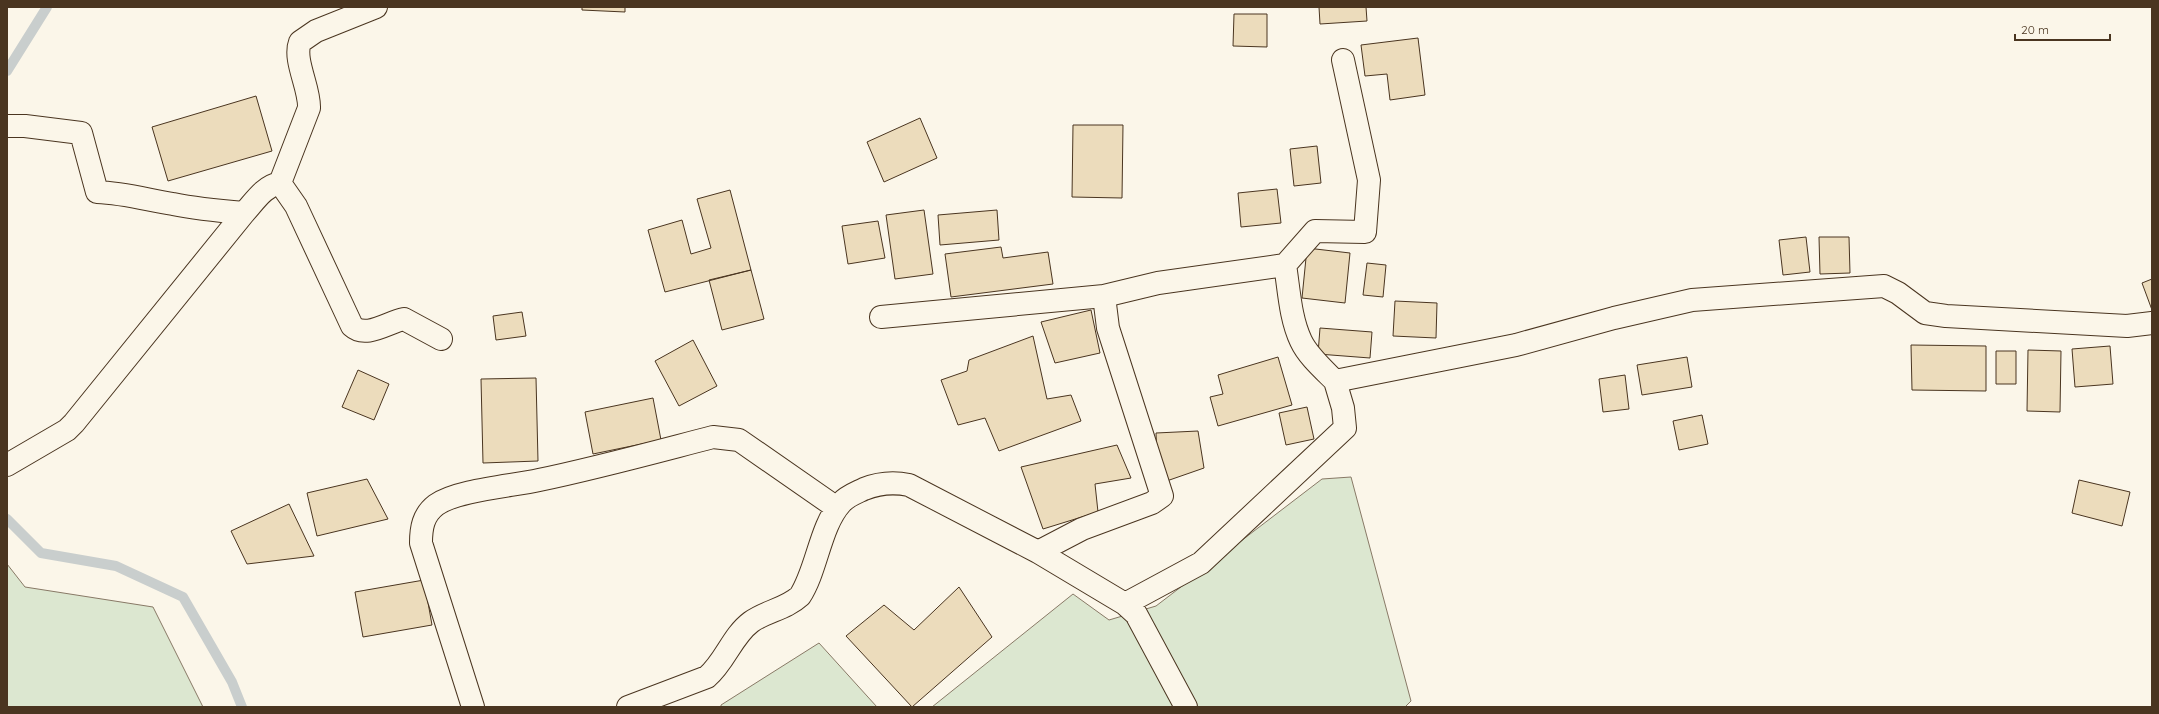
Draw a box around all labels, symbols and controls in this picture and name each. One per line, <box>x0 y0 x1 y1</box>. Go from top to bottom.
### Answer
scale bar <box>2015 16 2110 42</box>
text: 20 m <box>2021 22 2049 37</box>

